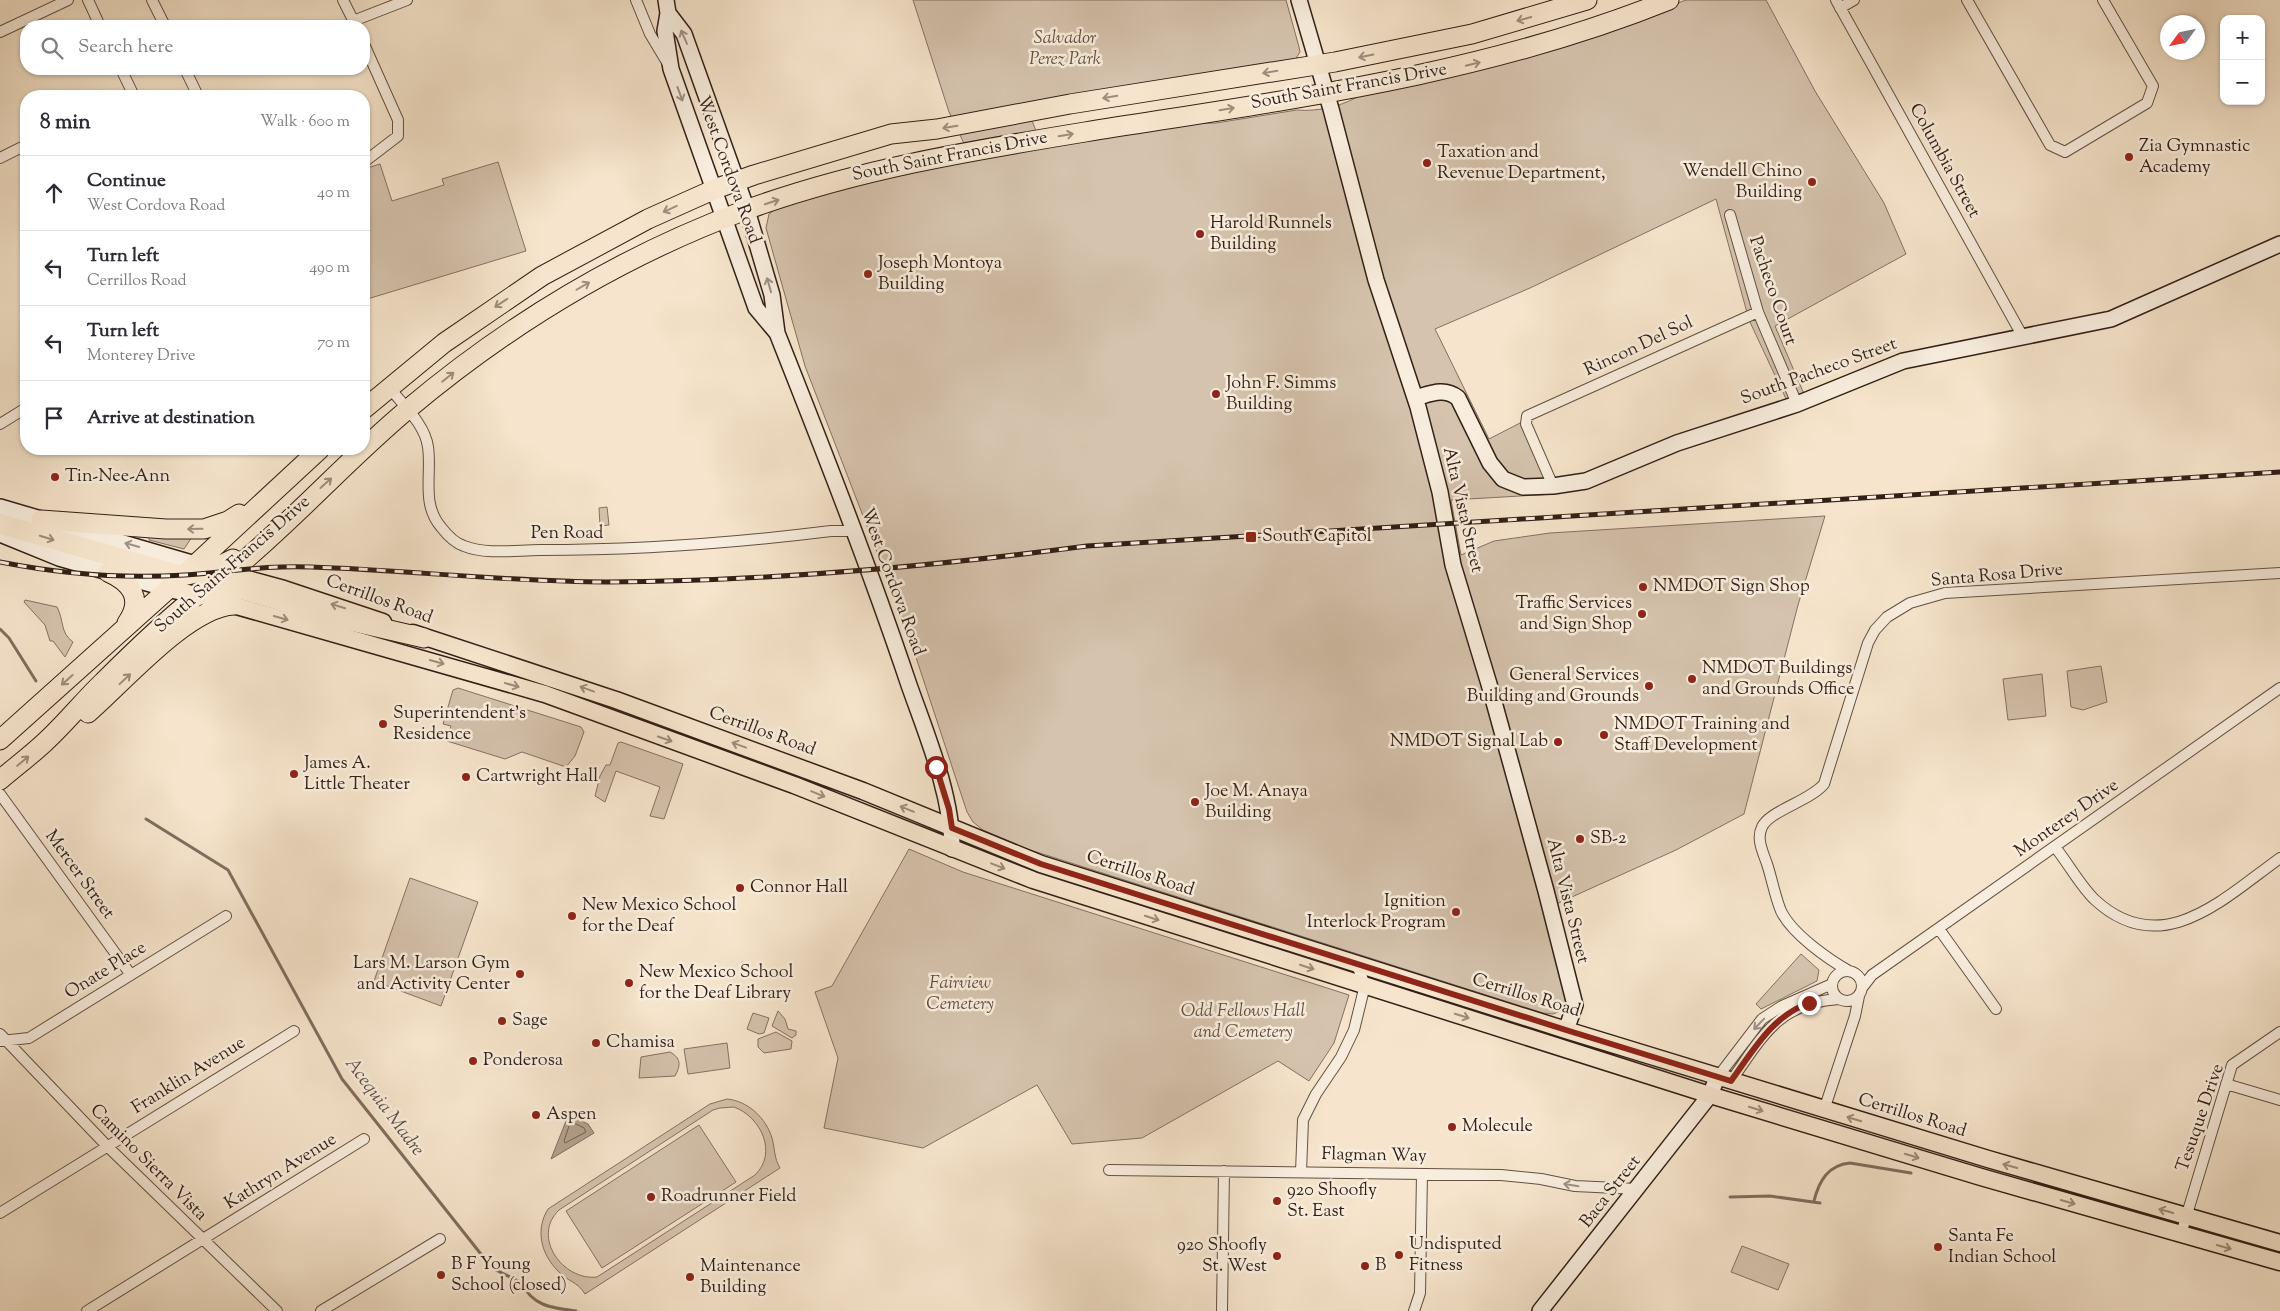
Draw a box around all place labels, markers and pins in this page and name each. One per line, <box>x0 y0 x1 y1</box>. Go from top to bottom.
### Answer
place label: Zia Gymnastic Academy <box>2139 134 2250 181</box>
place label: Taxation and Revenue Department, <box>1437 140 1605 187</box>
marker: Zia Gymnastic Academy <box>2123 151 2135 163</box>
marker: Taxation and Revenue Department, <box>1421 157 1433 169</box>
place label: Wendell Chino Building <box>1682 159 1802 206</box>
marker: Wendell Chino Building <box>1806 176 1818 188</box>
place label: Harold Runnels Building <box>1210 211 1332 258</box>
marker: Harold Runnels Building <box>1194 228 1206 240</box>
place label: Joseph Montoya Building <box>877 251 1002 298</box>
marker: Joseph Montoya Building <box>862 268 874 280</box>
place label: John F. Simms Building <box>1225 371 1336 418</box>
marker: John F. Simms Building <box>1210 388 1222 400</box>
place label: Tin-Nee-Ann <box>65 464 171 490</box>
marker: Tin-Nee-Ann <box>49 471 61 483</box>
place label: South Capitol <box>1262 524 1372 550</box>
marker: South Capitol <box>1244 530 1258 544</box>
place label: NMDOT Sign Shop <box>1653 574 1810 600</box>
marker: NMDOT Sign Shop <box>1637 581 1649 593</box>
place label: Traffic Services and Sign Shop <box>1516 591 1632 638</box>
marker: Traffic Services and Sign Shop <box>1636 608 1648 620</box>
place label: NMDOT Buildings and Grounds Office <box>1702 656 1854 703</box>
place label: General Services Building and Grounds <box>1467 663 1639 710</box>
marker: NMDOT Buildings and Grounds Office <box>1686 673 1698 685</box>
marker: General Services Building and Grounds <box>1643 680 1655 692</box>
place label: Superintendent's Residence <box>393 701 526 748</box>
place label: NMDOT Training and Staff Development <box>1614 712 1790 759</box>
marker: Superintendent's Residence <box>377 718 389 730</box>
place label: NMDOT Signal Lab <box>1390 729 1548 755</box>
marker: NMDOT Training and Staff Development <box>1598 729 1610 741</box>
marker: NMDOT Signal Lab <box>1552 736 1564 748</box>
place label: James A. Little Theater <box>303 751 410 798</box>
place label: Cartwright Hall <box>476 764 598 790</box>
marker: James A. Little Theater <box>288 768 300 780</box>
marker: Cartwright Hall <box>460 771 472 783</box>
place label: Joe M. Anaya Building <box>1204 779 1308 826</box>
marker: Joe M. Anaya Building <box>1189 796 1201 808</box>
place label: SB-2 <box>1590 826 1627 852</box>
marker: SB-2 <box>1574 833 1586 845</box>
place label: Connor Hall <box>750 875 848 901</box>
marker: Connor Hall <box>734 882 746 894</box>
place label: Ignition Interlock Program <box>1307 889 1446 936</box>
place label: New Mexico School for the Deaf <box>582 893 737 940</box>
marker: Ignition Interlock Program <box>1450 906 1462 918</box>
marker: New Mexico School for the Deaf <box>566 910 578 922</box>
place label: Lars M. Larson Gym and Activity Center <box>353 951 510 998</box>
place label: New Mexico School for the Deaf Library <box>639 960 794 1007</box>
marker: Lars M. Larson Gym and Activity Center <box>514 968 526 980</box>
marker: New Mexico School for the Deaf Library <box>623 977 635 989</box>
place label: Sage <box>512 1008 548 1034</box>
marker: Sage <box>496 1015 508 1027</box>
place label: Chamisa <box>606 1030 675 1056</box>
marker: Chamisa <box>590 1037 602 1049</box>
place label: Ponderosa <box>483 1048 563 1074</box>
marker: Ponderosa <box>467 1055 479 1067</box>
place label: Aspen <box>546 1102 597 1128</box>
marker: Aspen <box>530 1109 542 1121</box>
place label: Molecule <box>1462 1114 1533 1140</box>
marker: Molecule <box>1446 1121 1458 1133</box>
place label: 920 Shoofly St. East <box>1287 1178 1377 1225</box>
place label: Roadrunner Field <box>661 1184 797 1210</box>
marker: Roadrunner Field <box>645 1191 657 1203</box>
marker: 920 Shoofly St. East <box>1271 1195 1283 1207</box>
place label: Santa Fe Indian School <box>1948 1224 2056 1271</box>
place label: Undisputed Fitness <box>1409 1232 1502 1279</box>
place label: 920 Shoofly St. West <box>1177 1233 1267 1280</box>
marker: Santa Fe Indian School <box>1932 1241 1944 1253</box>
marker: Undisputed Fitness <box>1393 1249 1405 1261</box>
marker: 920 Shoofly St. West <box>1271 1250 1283 1262</box>
place label: B F Young School (closed) <box>451 1252 567 1299</box>
place label: B <box>1375 1253 1386 1279</box>
place label: Maintenance Building <box>700 1254 801 1301</box>
marker: B <box>1359 1260 1371 1272</box>
marker: B F Young School (closed) <box>435 1269 447 1281</box>
marker: Maintenance Building <box>684 1271 696 1283</box>

